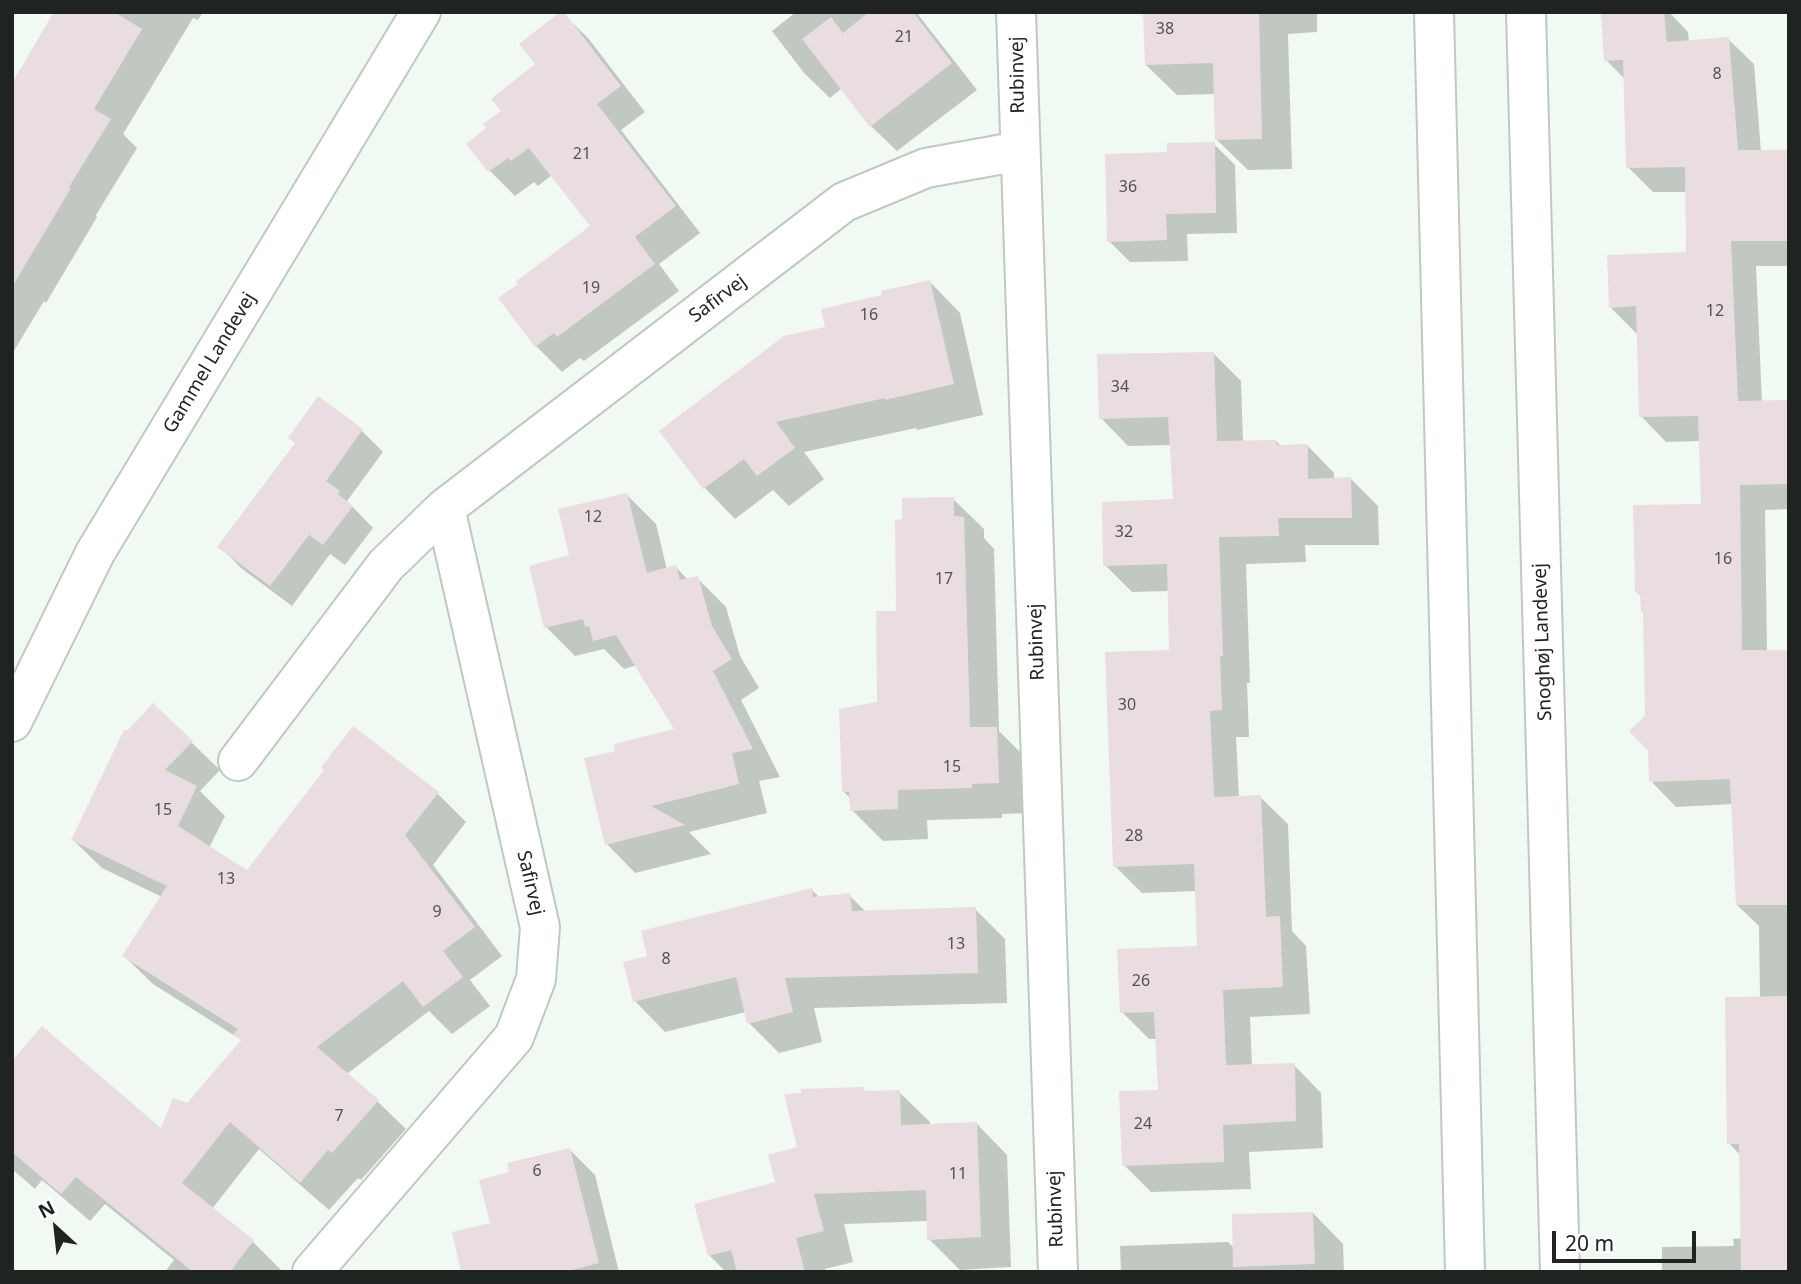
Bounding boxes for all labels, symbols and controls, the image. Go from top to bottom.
house number: 38 [1156,19,1174,39]
house number: 21 [895,27,913,47]
street label: Rubinvej [1006,36,1030,114]
house number: 8 [1712,64,1722,84]
house number: 21 [573,144,591,164]
house number: 36 [1119,177,1137,197]
street label: Safirvej [685,270,751,328]
house number: 19 [582,278,600,298]
street label: Gammel Landevej [159,288,261,438]
house number: 12 [1706,301,1724,321]
house number: 16 [860,305,878,325]
house number: 34 [1111,377,1129,397]
house number: 12 [584,507,602,527]
house number: 32 [1115,522,1133,542]
house number: 16 [1714,549,1732,569]
street label: Snoghøj Landevej [1529,563,1557,721]
house number: 17 [935,569,953,589]
street label: Rubinvej [1024,603,1050,681]
house number: 30 [1118,695,1136,715]
house number: 15 [943,757,961,777]
house number: 15 [154,800,172,820]
house number: 28 [1125,826,1143,846]
street label: Safirvej [512,848,548,918]
house number: 13 [217,869,235,889]
house number: 9 [432,902,442,922]
house number: 13 [947,934,965,954]
house number: 8 [661,949,671,969]
house number: 26 [1132,971,1150,991]
house number: 7 [334,1106,344,1126]
house number: 24 [1134,1114,1152,1134]
house number: 6 [532,1161,542,1181]
house number: 11 [949,1164,967,1184]
street label: Rubinvej [1043,1170,1069,1248]
north arrow [21,1193,91,1263]
text: N [34,1194,59,1224]
scale bar [1556,1218,1700,1262]
text: 20 m [1565,1229,1614,1257]

